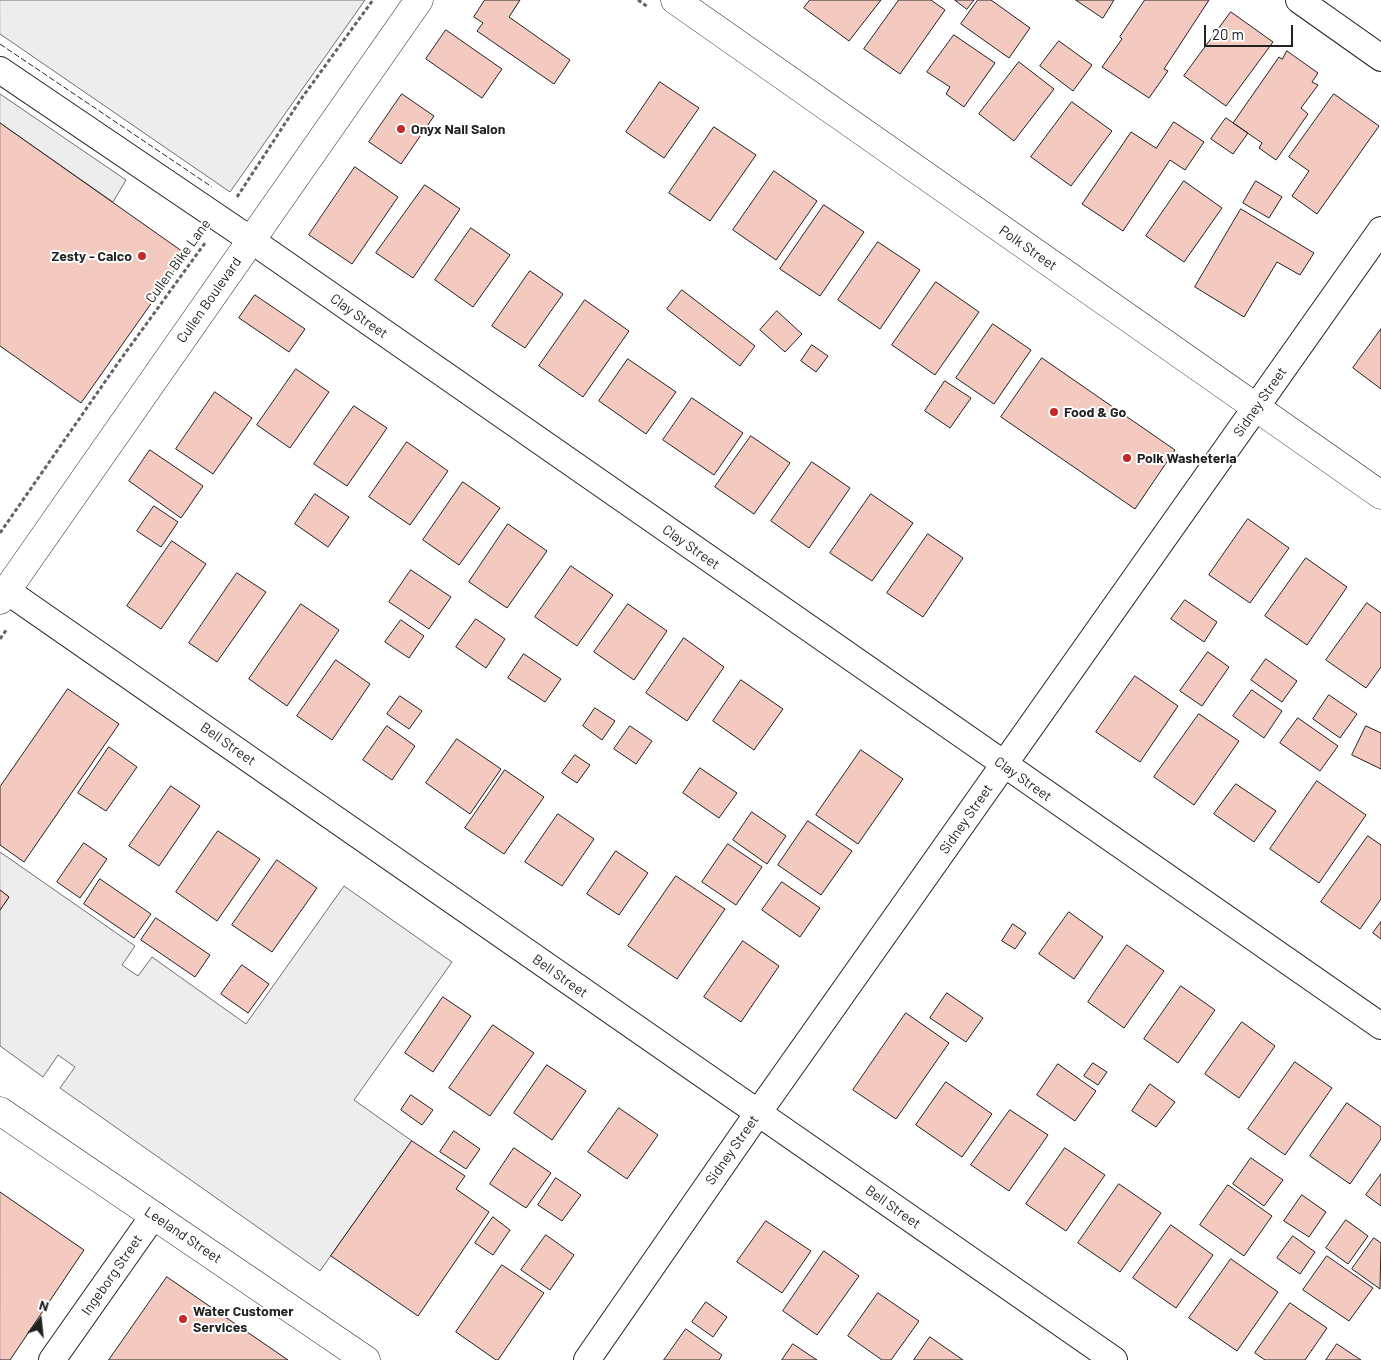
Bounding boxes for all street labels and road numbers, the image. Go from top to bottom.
street label: Cullen Bike Lane [142,216,214,306]
street label: Polk Street [996,222,1060,274]
street label: Cullen Boulevard [173,254,245,346]
street label: Clay Street [327,290,391,342]
street label: Sidney Street [1230,364,1290,440]
street label: Clay Street [659,521,723,573]
street label: Bell Street [197,719,259,769]
street label: Clay Street [991,753,1055,805]
street label: Sidney Street [936,781,996,857]
street label: Bell Street [529,951,591,1001]
street label: Sidney Street [702,1112,762,1188]
street label: Bell Street [862,1182,924,1232]
street label: Leeland Street [141,1203,225,1267]
street label: Ingeborg Street [78,1231,146,1319]

